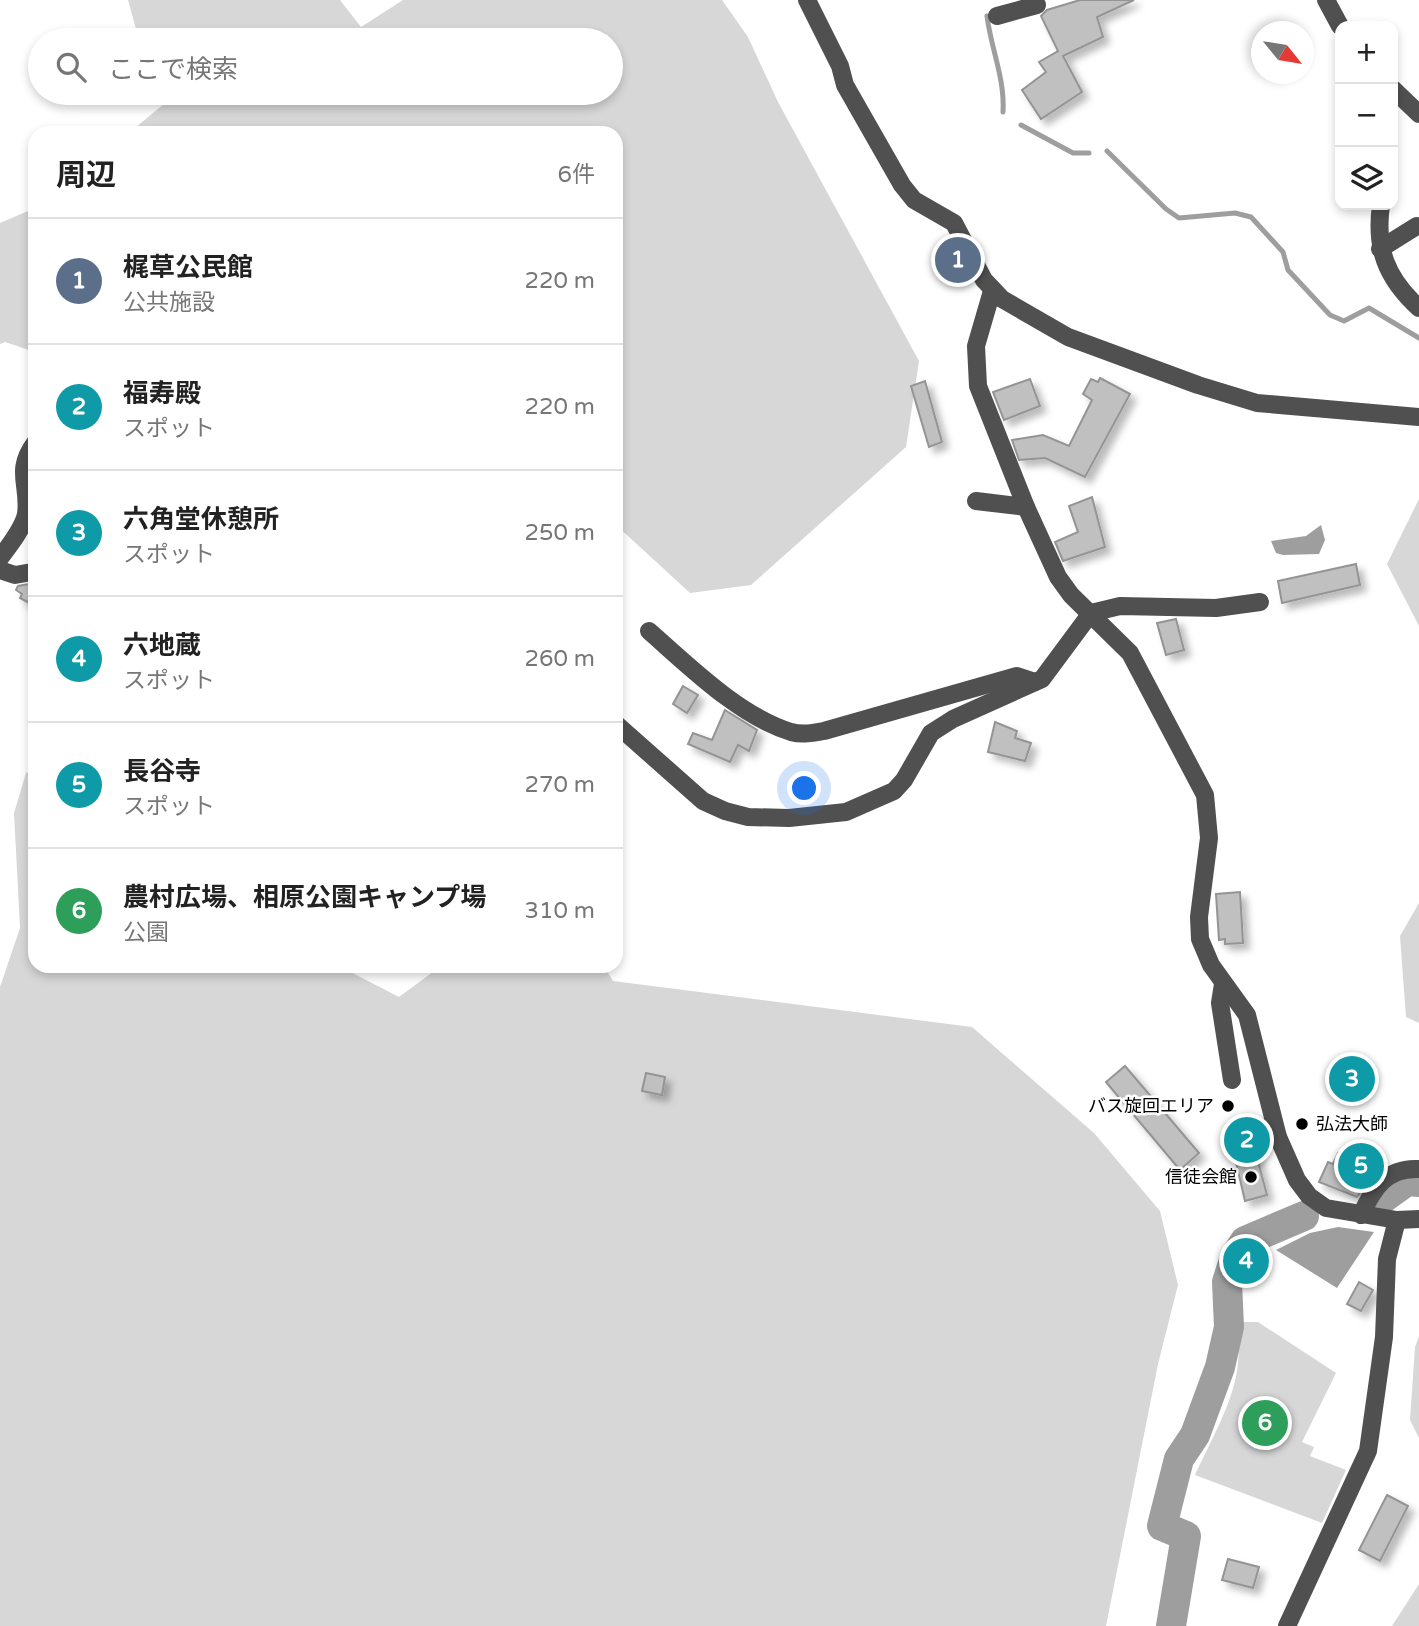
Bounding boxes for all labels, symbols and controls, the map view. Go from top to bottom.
north arrow [1251,21,1314,84]
map controls [1335,21,1398,210]
button: + [1335,21,1398,84]
search box [28,28,623,105]
icon: search [52,48,90,86]
text: ここで検索 [108,54,238,85]
button: − [1335,84,1398,147]
button: layers [1335,147,1398,210]
text: 周辺 [56,157,116,194]
text: 6件 [558,161,595,189]
pin: 1 [935,234,981,286]
text: 梶草公民館 [123,252,253,283]
text: 1 [72,267,86,295]
text: 220 m [525,267,595,295]
text: 公共施設 [123,289,215,317]
text: 福寿殿 [123,378,201,409]
text: 2 [72,393,86,421]
text: 220 m [525,393,595,421]
text: スポット [123,415,215,443]
text: 六角堂休憩所 [123,504,279,535]
text: 3 [72,519,86,547]
text: 250 m [525,519,595,547]
text: スポット [123,541,215,569]
text: 六地蔵 [123,630,201,661]
text: 4 [72,645,86,673]
text: 260 m [525,645,595,673]
text: スポット [123,667,215,695]
text: 長谷寺 [123,756,201,787]
text: 5 [72,771,86,799]
text: 270 m [525,771,595,799]
your location [787,771,821,805]
text: スポット [123,793,215,821]
text: 農村広場、相原公園キャンプ場 [123,882,486,913]
text: 6 [72,897,86,925]
text: 310 m [525,897,595,925]
text: 公園 [123,919,169,947]
pin: 3 [1329,1053,1375,1105]
place label: バス旋回エリア [1088,1095,1214,1117]
marker: バス旋回エリア [1220,1098,1236,1114]
place label: 弘法大師 [1316,1113,1388,1135]
pin: 2 [1224,1114,1270,1166]
marker: 弘法大師 [1294,1116,1310,1132]
pin: 5 [1338,1140,1384,1192]
place label: 信徒会館 [1165,1166,1237,1188]
marker: 信徒会館 [1243,1169,1259,1185]
pin: 4 [1223,1235,1269,1287]
pin: 6 [1242,1397,1288,1449]

